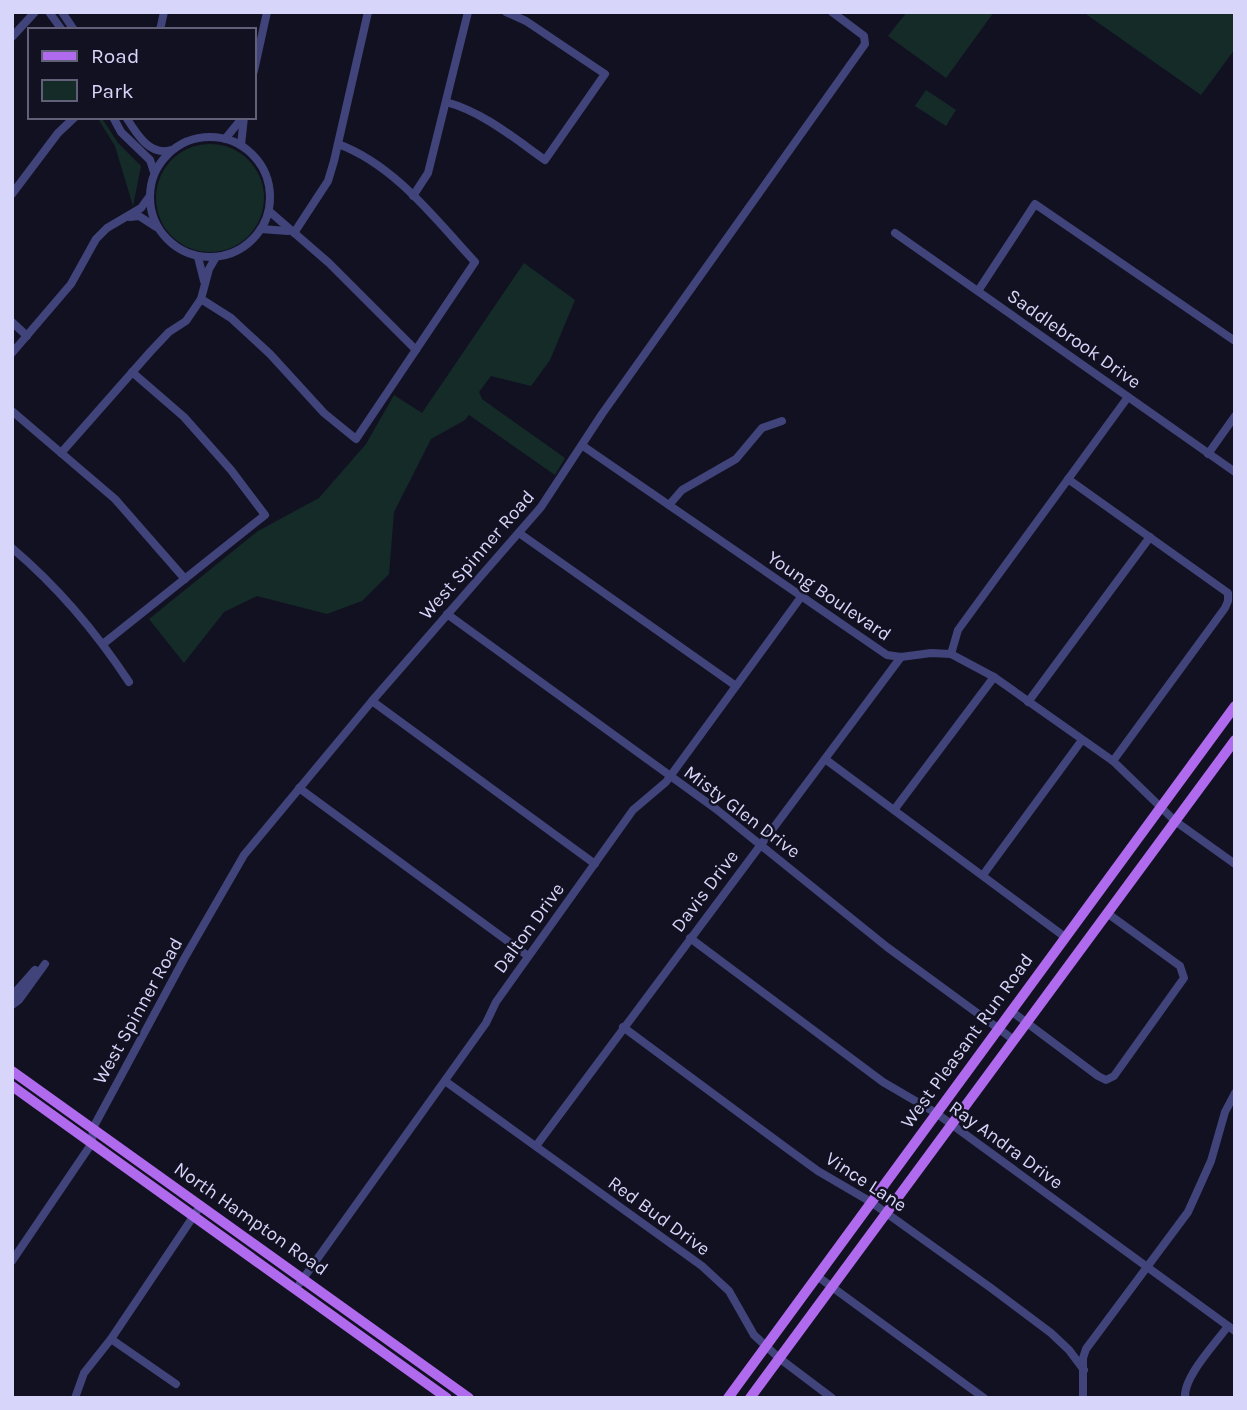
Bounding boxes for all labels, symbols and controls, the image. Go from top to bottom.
legend [28,28,256,119]
text: Road [91,44,139,68]
text: Park [91,79,134,103]
street label: Saddlebrook Drive [1003,285,1145,393]
street label: West Spinner Road [415,486,539,624]
street label: Young Boulevard [763,546,895,646]
street label: Misty Glen Drive [680,761,804,863]
street label: Davis Drive [667,846,743,936]
street label: Dalton Drive [489,879,569,977]
street label: West Spinner Road [89,934,187,1088]
street label: West Pleasant Run Road [896,949,1038,1133]
street label: Ray Andra Drive [945,1096,1067,1194]
street label: Vince Lane [821,1148,911,1216]
street label: North Hampton Road [170,1158,332,1280]
street label: Red Bud Drive [604,1172,714,1260]

